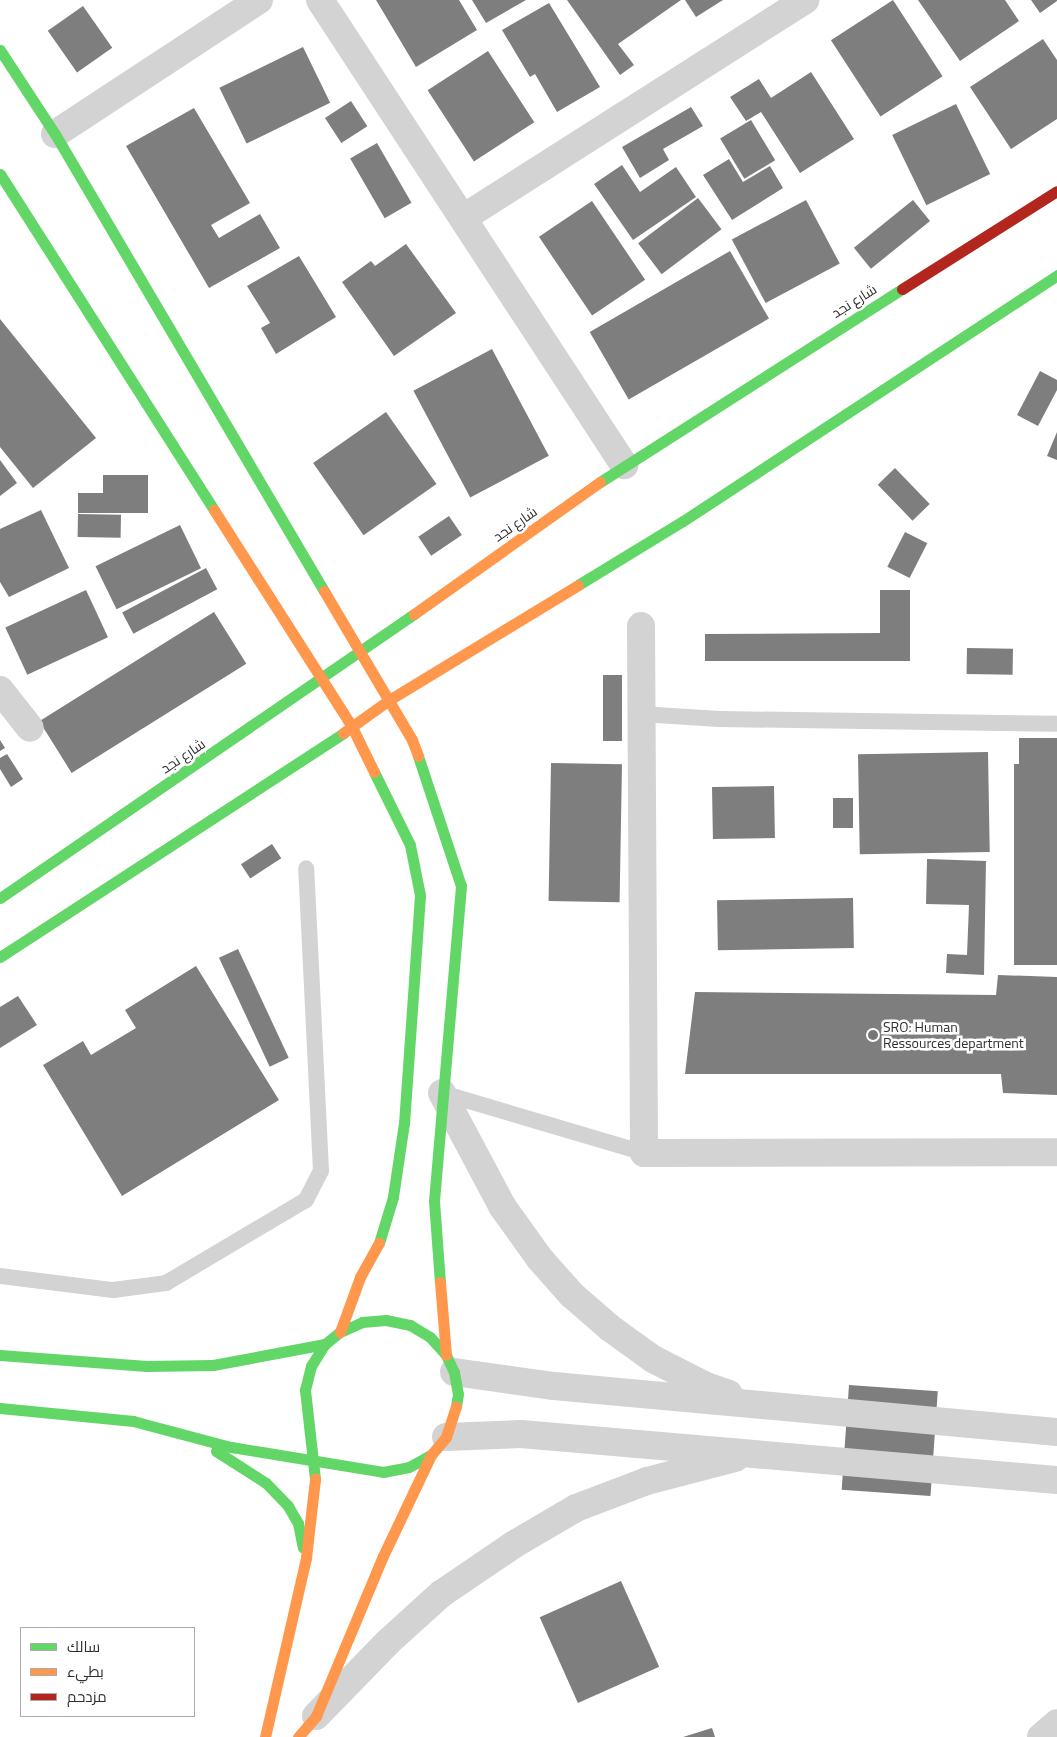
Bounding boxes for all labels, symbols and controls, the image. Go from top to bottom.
street label: شارع نجد [828,281,880,321]
street label: شارع نجد [490,503,540,545]
street label: شارع نجد [158,735,208,777]
place label: SRO: Human Ressources department [883,1019,1024,1052]
marker: SRO: Human Ressources department [867,1029,879,1041]
legend [20,1627,195,1717]
text: سالك [67,1635,100,1658]
text: بطيء [67,1660,104,1683]
text: مزدحم [67,1685,107,1708]

